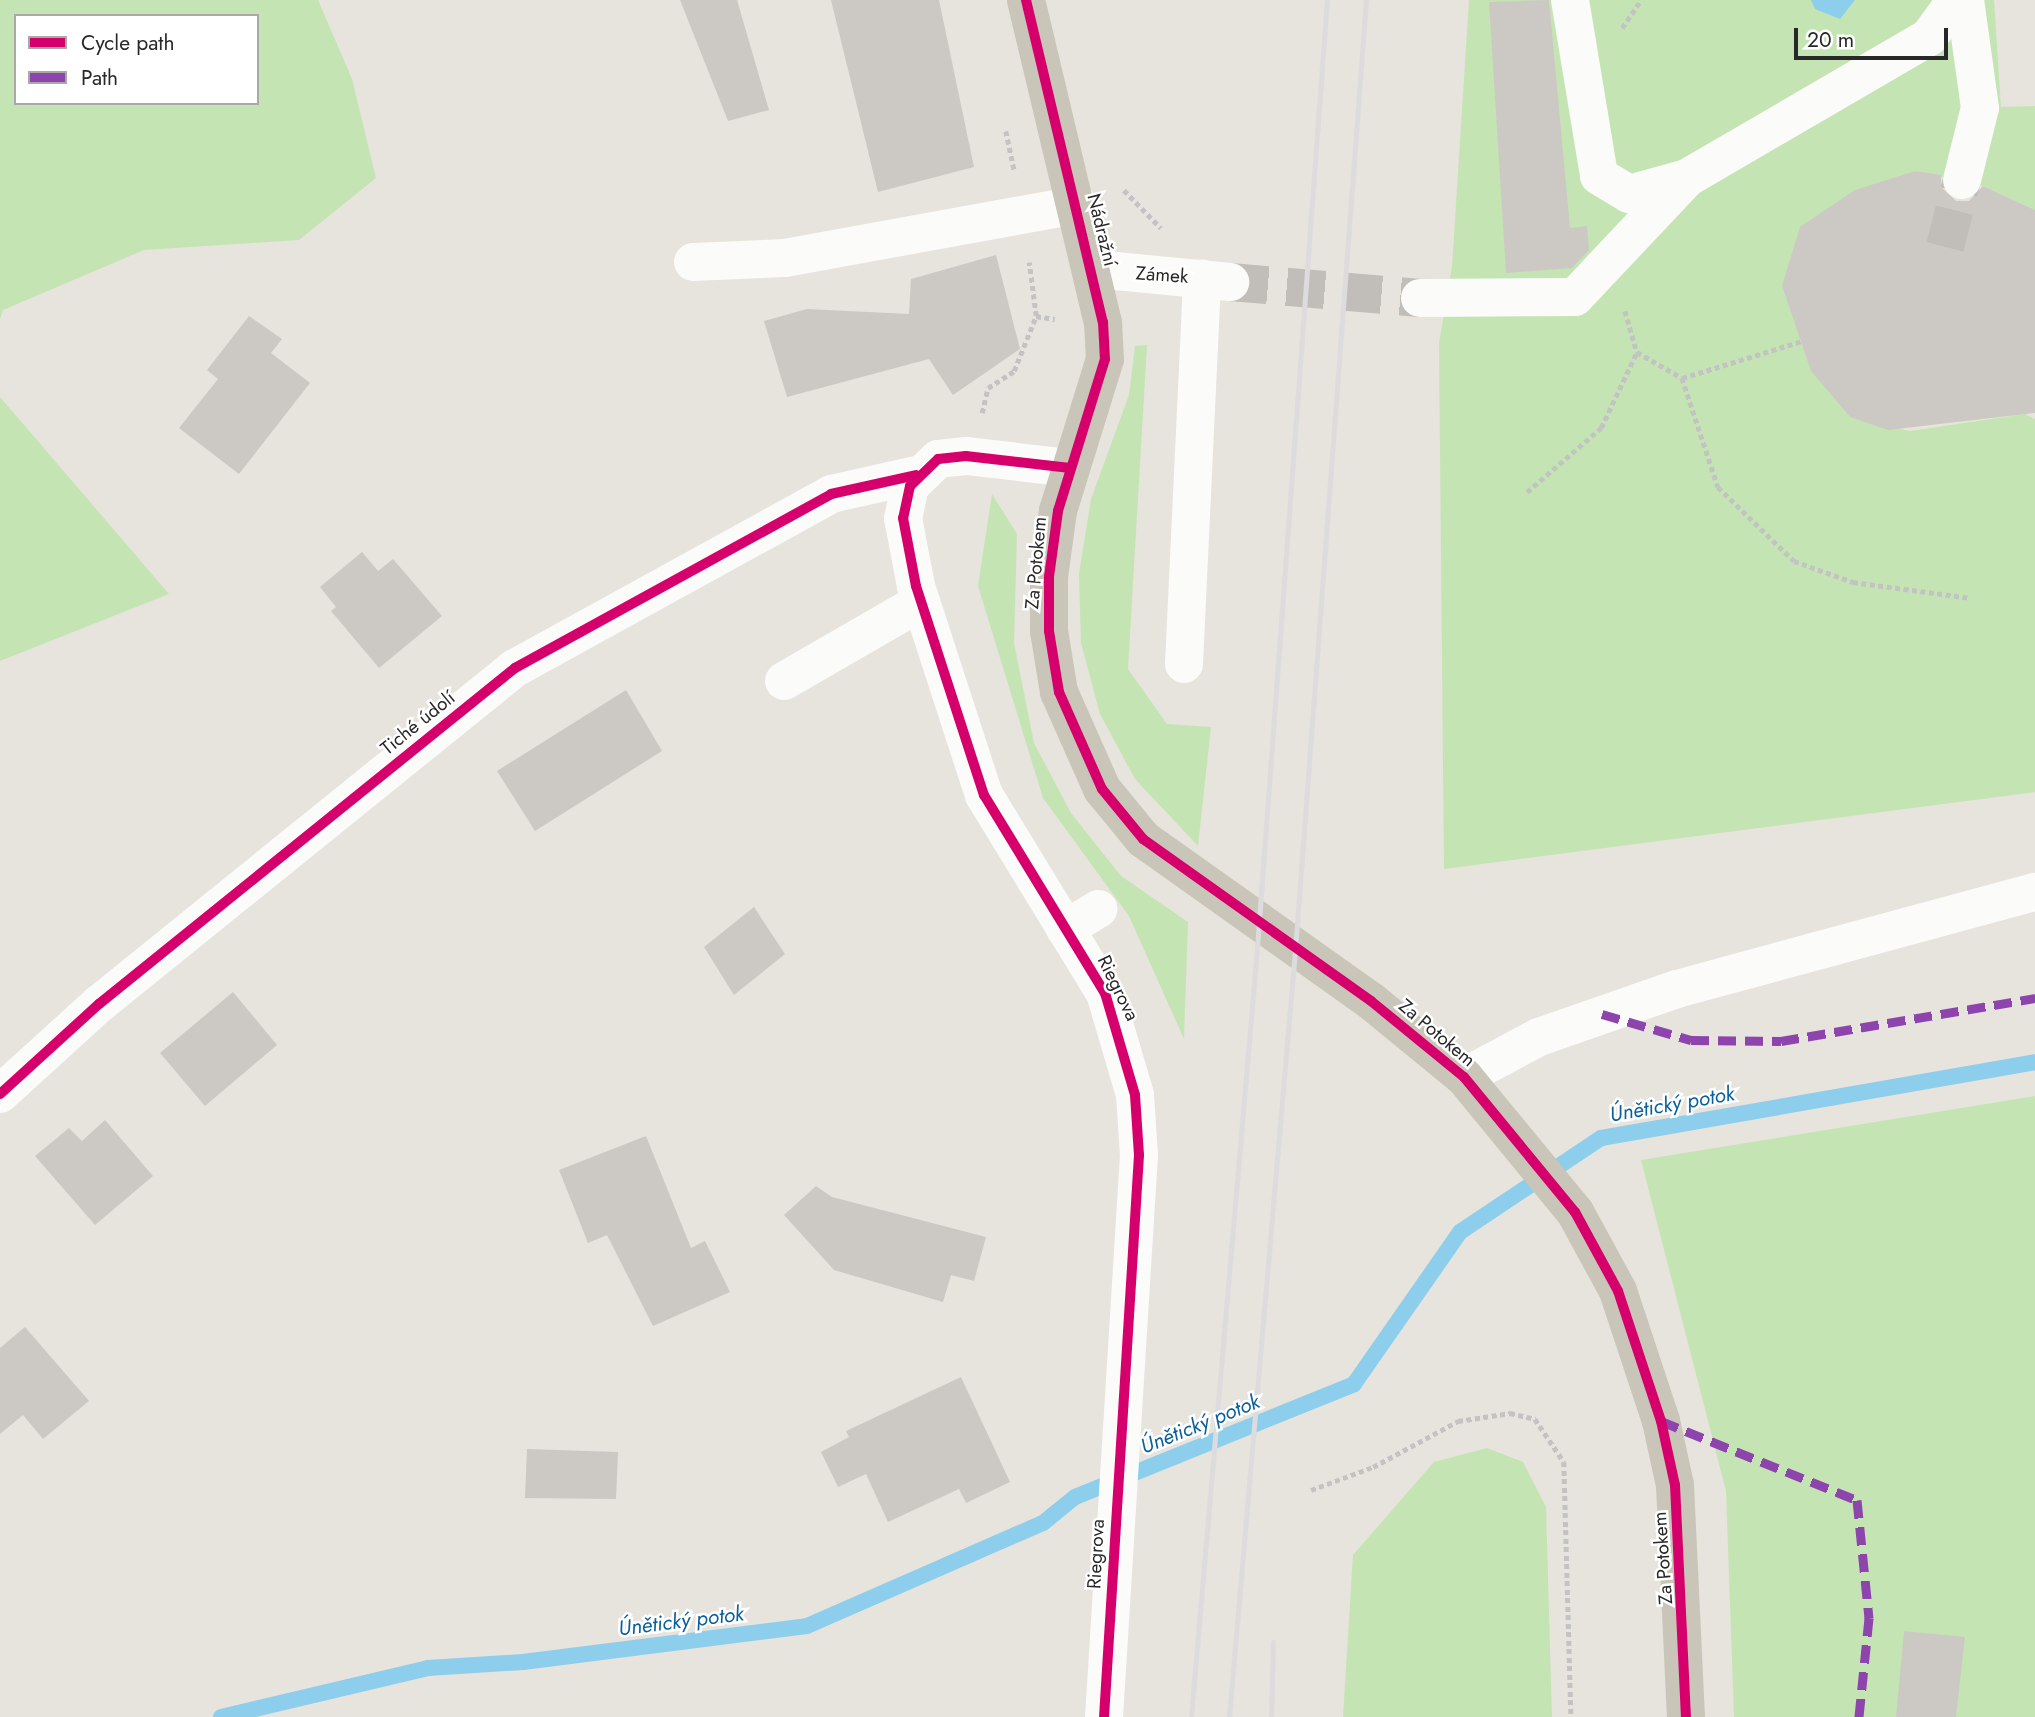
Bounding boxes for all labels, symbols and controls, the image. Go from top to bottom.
legend [14,14,259,105]
scale bar [1797,14,1951,58]
text: 20 m [1807,25,1854,55]
text: Cycle path [81,28,174,58]
text: Path [81,63,118,93]
street label: Nádražní [1082,191,1122,269]
street label: Zámek [1135,262,1189,288]
street label: Za Potokem [1021,516,1051,610]
street label: Tiché údolí [376,686,460,760]
street label: Riegrova [1092,952,1144,1024]
street label: Za Potokem [1394,994,1480,1072]
water label: Únětický potok [1608,1081,1736,1127]
water label: Únětický potok [1137,1389,1263,1459]
street label: Za Potokem [1648,1511,1678,1605]
street label: Riegrova [1083,1518,1109,1590]
water label: Únětický potok [617,1601,745,1641]

